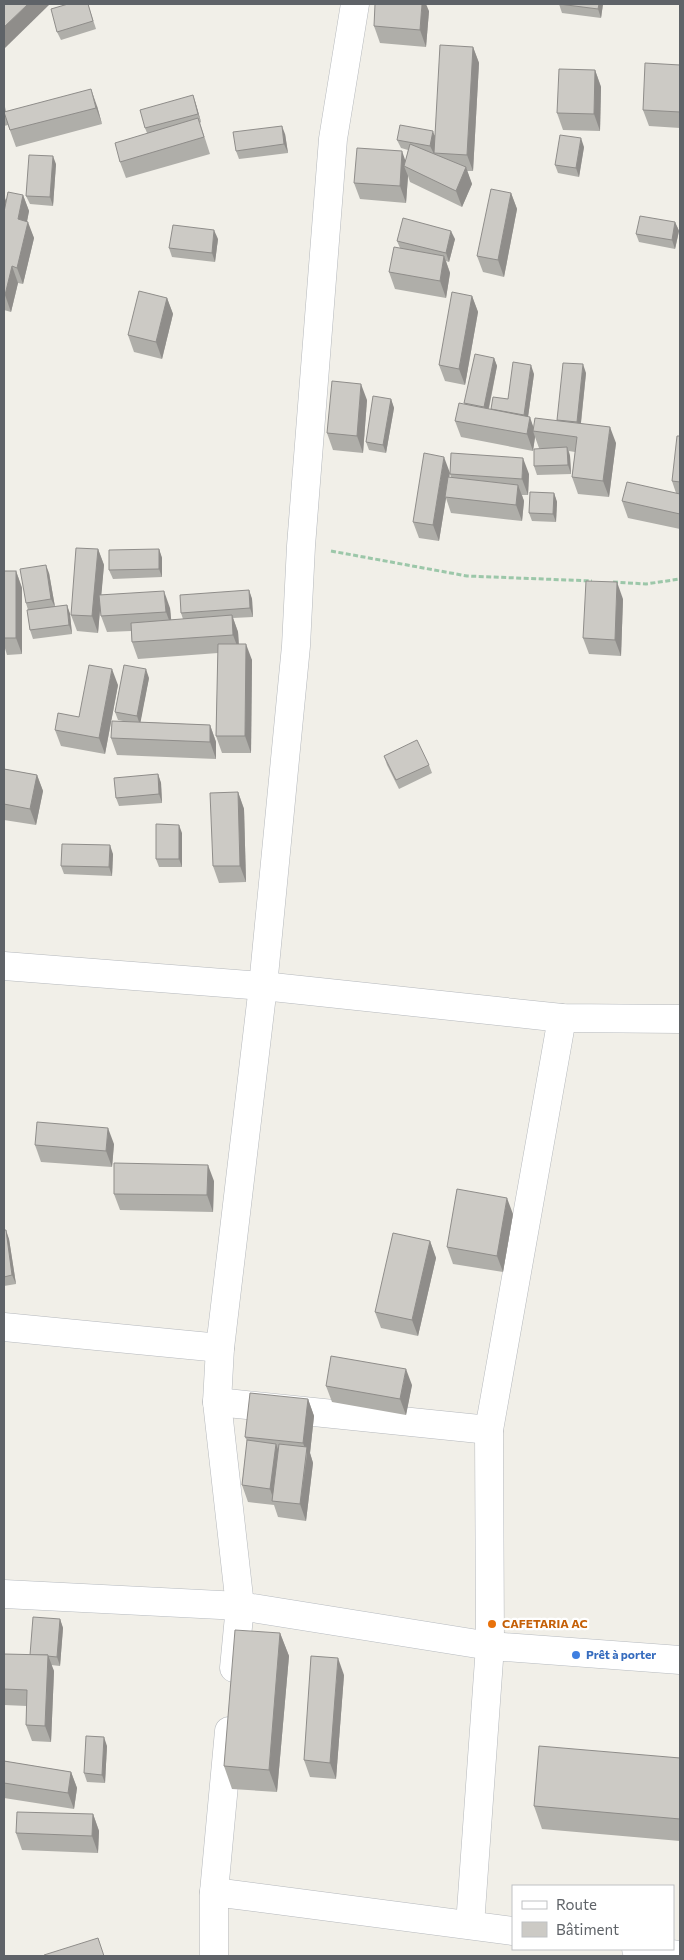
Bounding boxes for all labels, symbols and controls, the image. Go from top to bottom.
place label: CAFETARIA AC [502,1616,588,1630]
marker: CAFETARIA AC [486,1618,498,1630]
place label: Prêt à porter [586,1647,656,1661]
marker: Prêt à porter [570,1649,582,1661]
legend [512,1885,674,1950]
text: Route [556,1895,597,1913]
text: Bâtiment [556,1920,619,1938]

